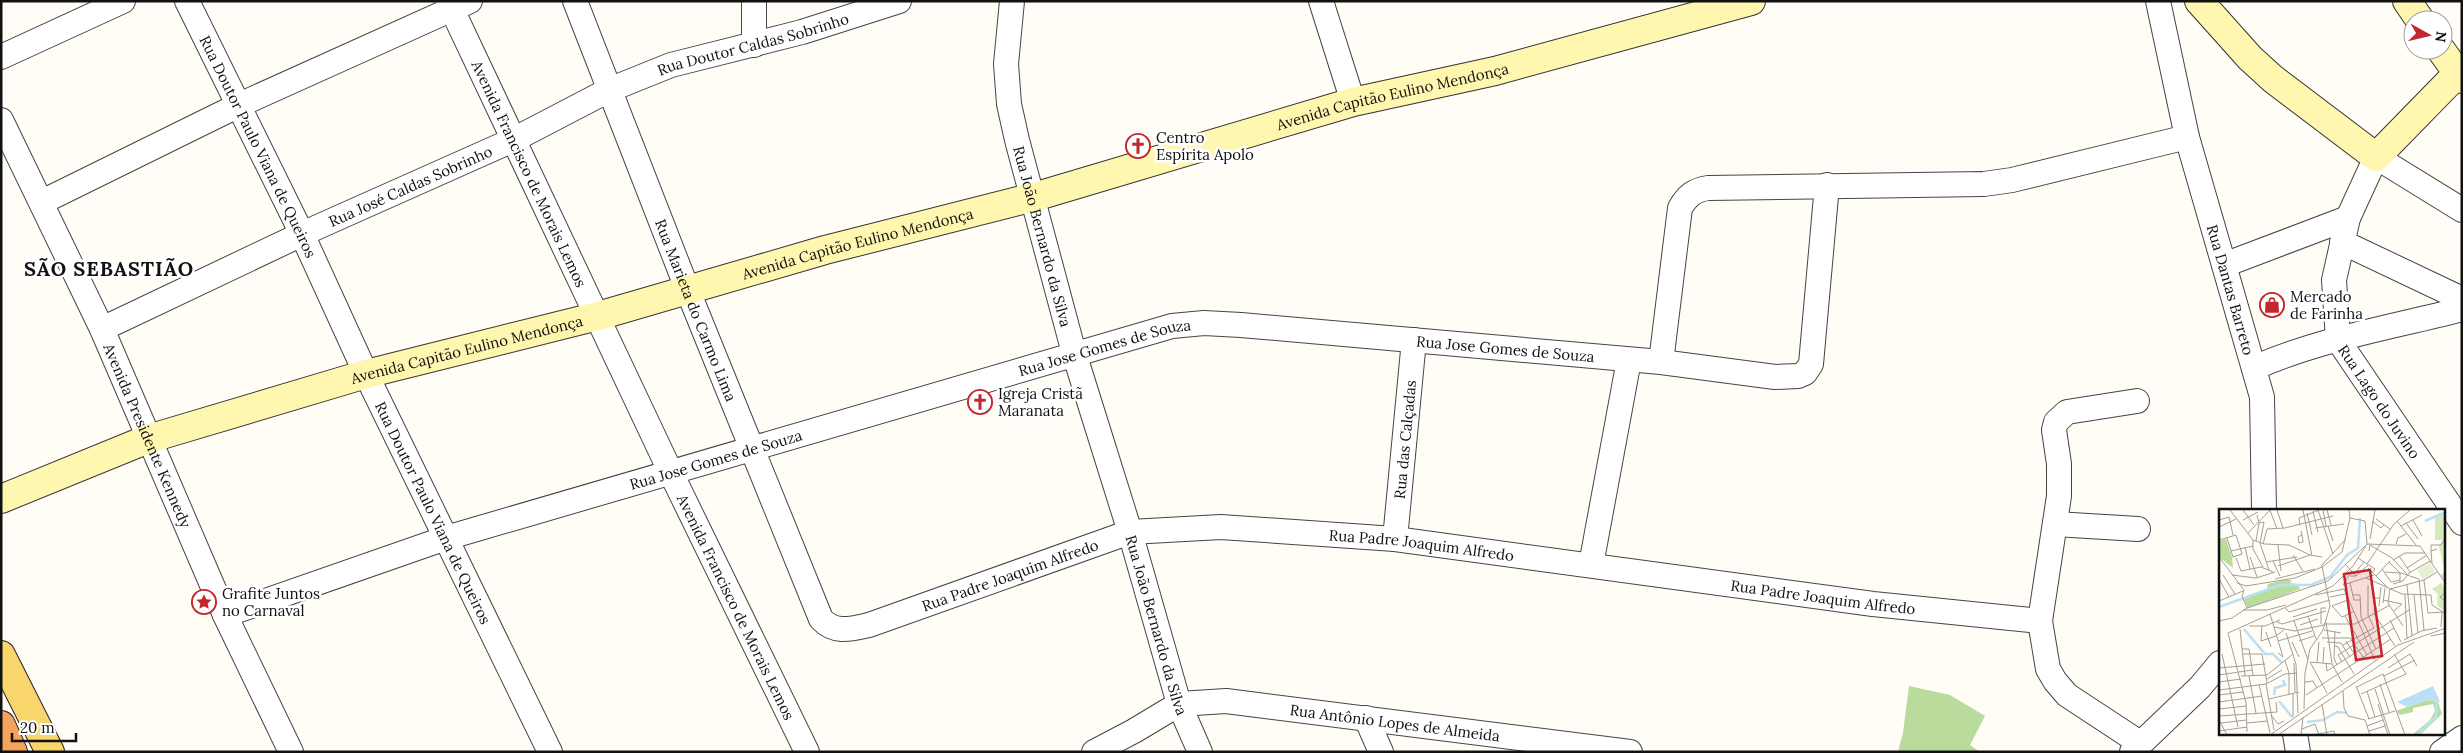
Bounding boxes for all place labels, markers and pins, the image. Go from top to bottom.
place label: Centro Espírita Apolo [1156,128,1254,164]
church icon: Centro Espírita Apolo [1125,133,1151,159]
place label: Mercado de Farinha [2290,287,2363,323]
shop icon: Mercado de Farinha [2259,292,2285,318]
place label: Igreja Cristã Maranata [998,384,1083,420]
church icon: Igreja Cristã Maranata [967,389,993,415]
place label: Grafite Juntos no Carnaval [222,584,320,620]
place icon: Grafite Juntos no Carnaval [191,589,217,615]

